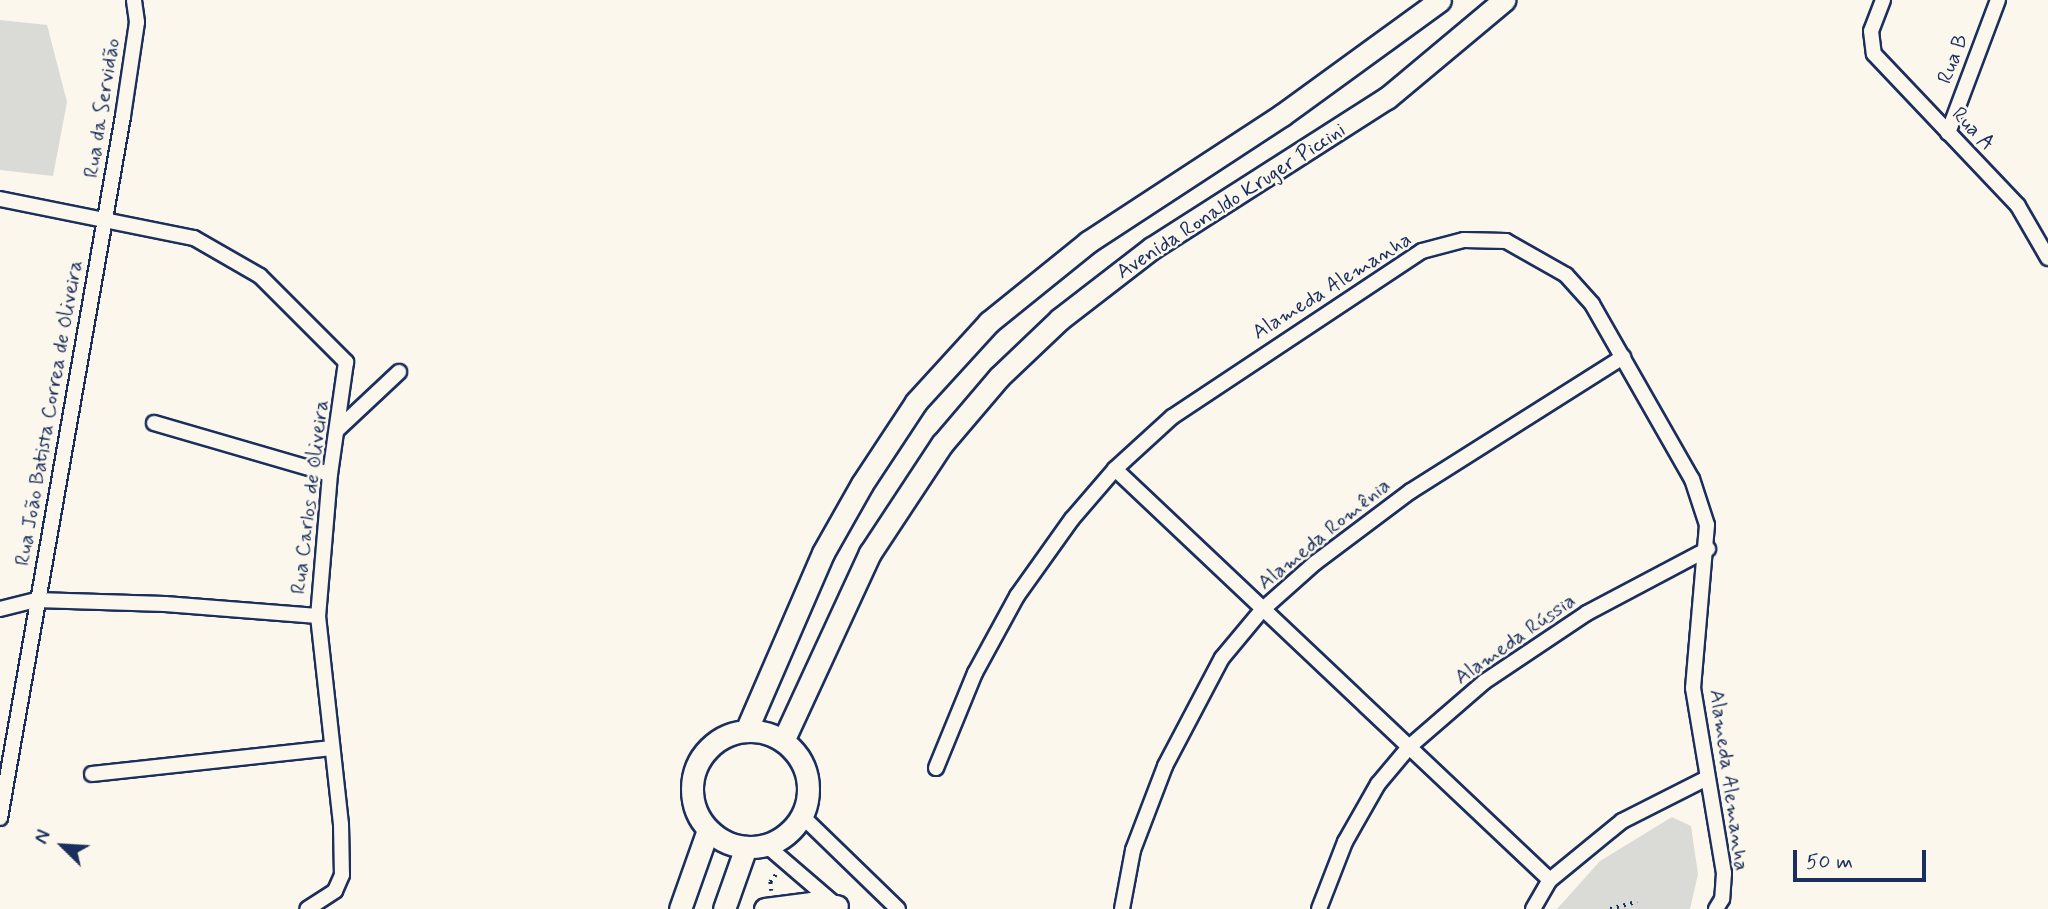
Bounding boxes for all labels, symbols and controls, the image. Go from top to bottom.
street label: Rua B [1932,31,1974,87]
street label: Rua da Servidão [79,38,125,178]
street label: Rua A [1946,102,2000,156]
street label: Avenida Ronaldo Kruger Piccini [1112,118,1350,284]
street label: Alameda Alemanha [1247,226,1417,346]
street label: Rua João Batista Correa de Oliveira [9,255,89,571]
street label: Rua Carlos de Oliveira [286,398,334,596]
street label: Alameda Romênia [1252,473,1396,595]
street label: Alameda Rússia [1450,588,1580,690]
street label: Alameda Alemanha [1704,686,1754,874]
north arrow [28,811,98,881]
text: N [29,826,57,848]
scale bar [1796,836,1929,880]
text: 50 m [1806,848,1853,876]

